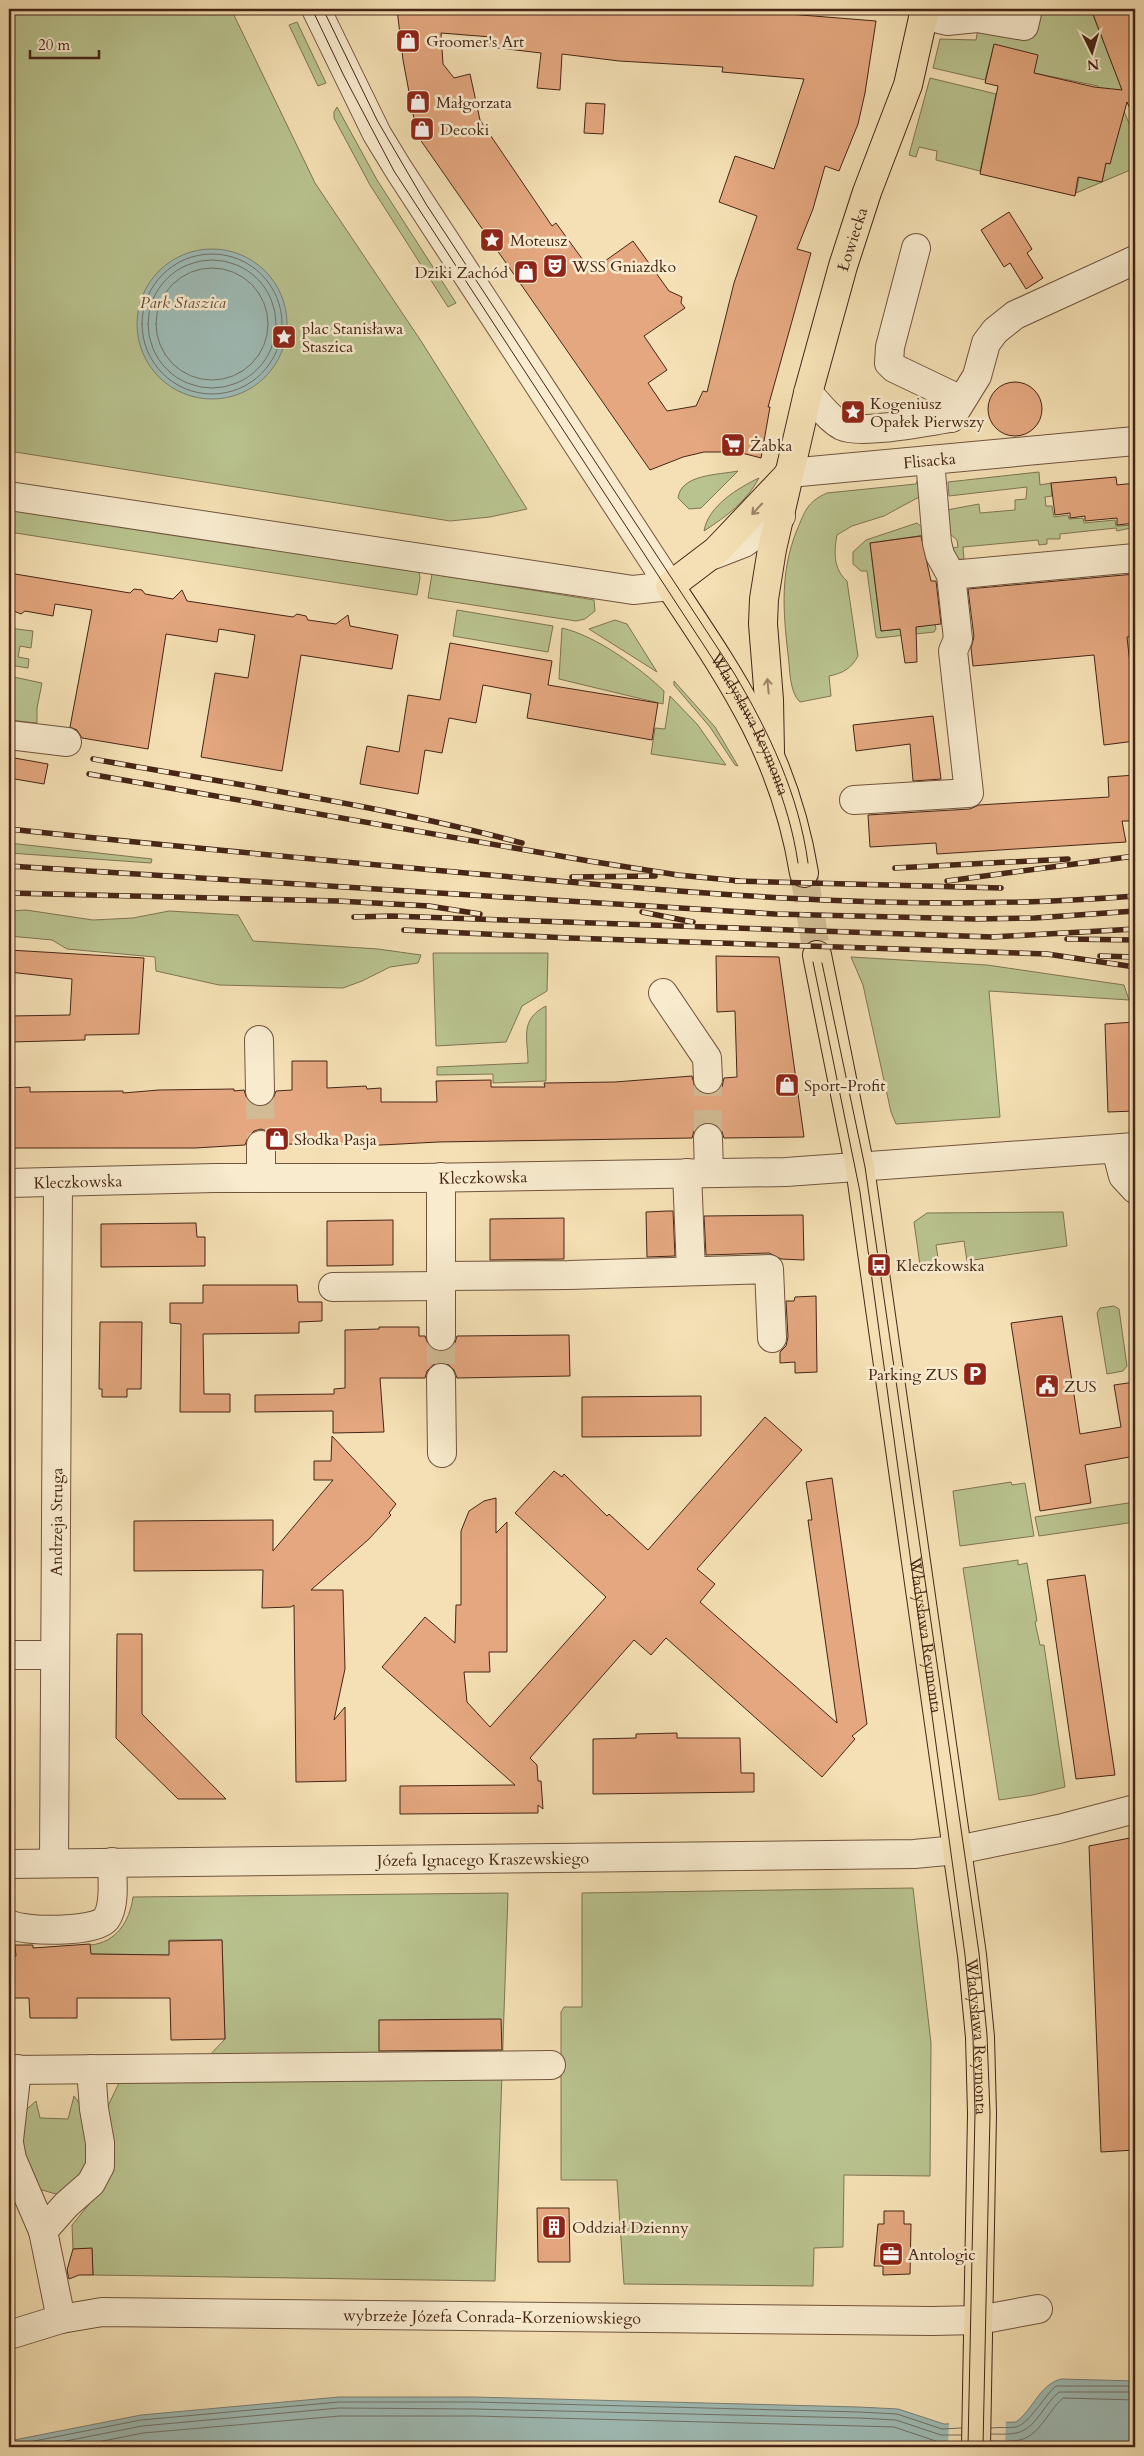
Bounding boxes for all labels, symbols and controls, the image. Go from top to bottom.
scale bar [30,28,99,60]
shop icon: Groomer's Art [395,28,421,54]
north arrow [1066,28,1116,78]
place label: Groomer's Art [426,31,524,53]
text: 20 m [38,35,70,55]
text: N [1086,54,1100,74]
shop icon: Małgorzata [405,89,431,115]
place label: Małgorzata [436,92,512,114]
shop icon: Decoki [409,116,435,142]
place label: Decoki [440,119,490,141]
street label: Łowiecka [832,205,873,274]
place icon: Moteusz [479,227,505,253]
place label: Moteusz [510,230,567,252]
theatre icon: WSS Gniazdko [542,253,568,279]
place label: WSS Gniazdko [571,256,676,278]
shop icon: Dziki Zachód [513,259,539,285]
place label: Dziki Zachód [414,262,508,284]
park label: Park Staszica [140,292,226,314]
place label: plac Stanisława Staszica [302,318,403,358]
place icon: plac Stanisława Staszica [271,324,297,350]
place label: Kogeniusz Opałek Pierwszy [870,393,985,433]
place icon: Kogeniusz Opałek Pierwszy [840,399,866,425]
supermarket icon: Żabka [720,432,746,458]
place label: Żabka [750,435,792,457]
street label: Flisacka [902,448,957,474]
one-way arrow [751,503,763,516]
street label: Władysława Reymonta [704,648,794,798]
one-way arrow [763,678,773,694]
shop icon: Sport-Profit [774,1072,800,1098]
place label: Sport-Profit [804,1075,885,1097]
shop icon: Słodka Pasja [264,1126,290,1152]
place label: Słodka Pasja [294,1129,377,1151]
street label: Kleczkowska [438,1166,527,1190]
street label: Kleczkowska [33,1170,123,1194]
bus stop icon: Kleczkowska [866,1252,892,1278]
place label: Kleczkowska [896,1255,985,1277]
parking icon: Parking ZUS [962,1361,988,1387]
place label: Parking ZUS [868,1364,958,1386]
public building icon: ZUS [1034,1373,1060,1399]
place label: ZUS [1064,1376,1096,1398]
street label: Andrzeja Struga [46,1468,68,1576]
street label: Władysława Reymonta [903,1555,947,1714]
street label: Józefa Ignacego Kraszewskiego [375,1848,590,1872]
street label: Władysława Reymonta [960,1956,992,2115]
building icon: Oddział Dzienny [541,2214,567,2240]
place label: Oddział Dzienny [572,2217,689,2239]
office icon: Antologic [878,2241,904,2267]
place label: Antologic [908,2244,976,2266]
street label: wybrzeże Józefa Conrada-Korzeniowskiego [343,2305,641,2330]

